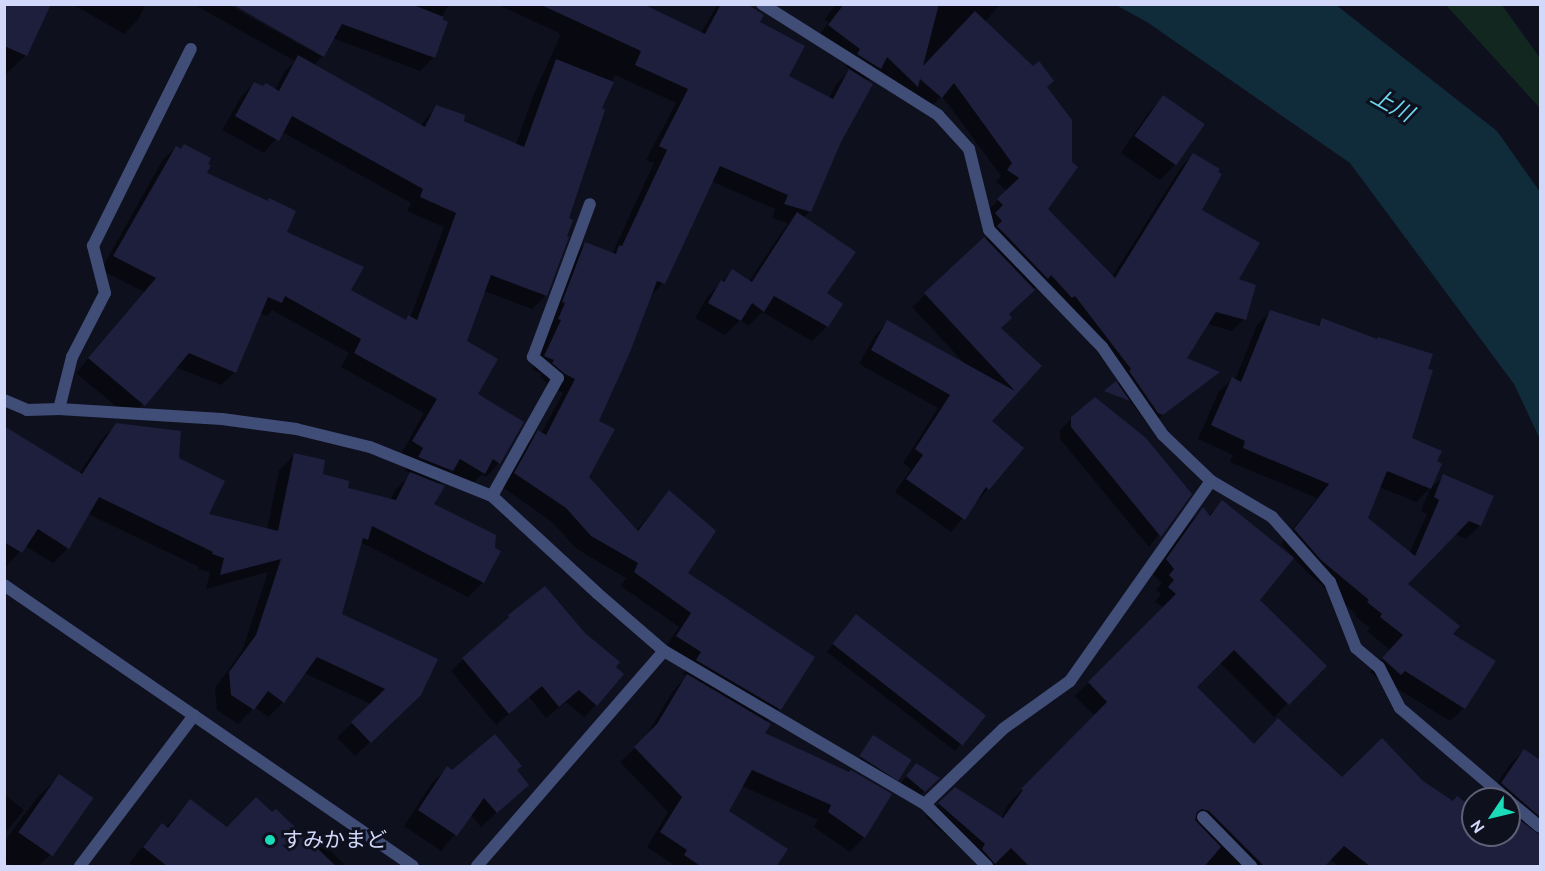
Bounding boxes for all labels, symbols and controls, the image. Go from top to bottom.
water label: 上川 [1366,83,1418,127]
north arrow [1461,787,1521,847]
text: N [1466,816,1489,837]
place label: すみかまど [282,827,387,853]
marker: すみかまど [263,833,277,847]

